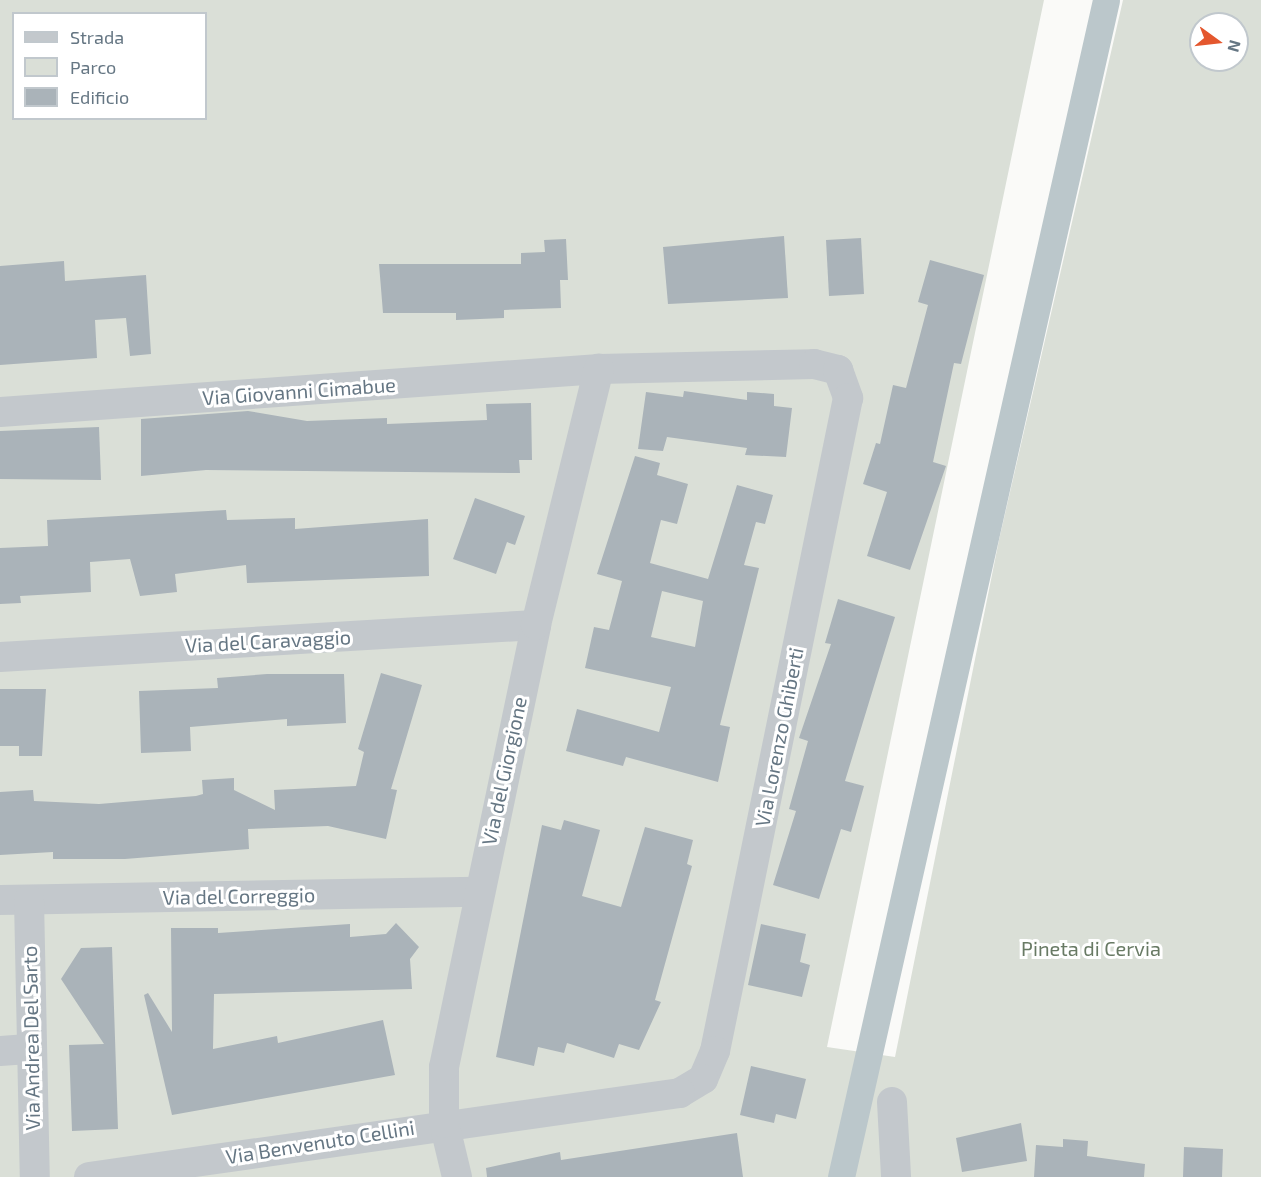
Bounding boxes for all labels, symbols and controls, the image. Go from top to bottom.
legend [12,12,207,120]
north arrow [1189,12,1249,72]
text: Strada [70,26,124,48]
text: N [1224,38,1246,54]
text: Parco [70,56,116,78]
text: Edificio [70,86,129,108]
street label: Via Giovanni Cimabue [201,372,397,410]
street label: Via del Caravaggio [184,625,352,657]
street label: Via Lorenzo Ghiberti [750,645,808,829]
street label: Via del Giorgione [476,694,532,848]
street label: Via del Correggio [162,883,316,909]
park label: Pineta di Cervia [1021,936,1161,960]
street label: Via Andrea Del Sarto [17,945,45,1131]
street label: Via Benvenuto Cellini [224,1115,416,1169]

